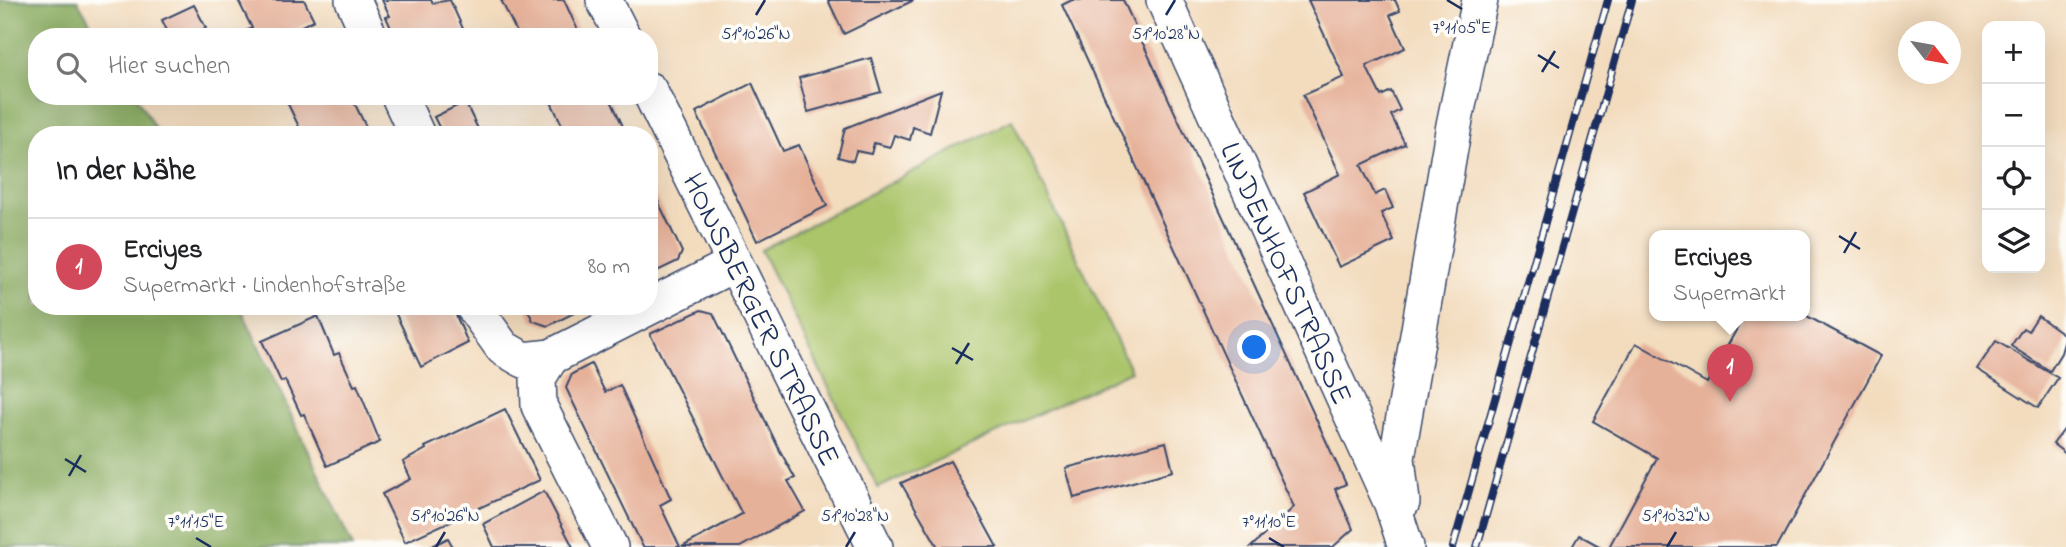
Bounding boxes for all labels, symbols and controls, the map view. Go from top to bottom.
text: 7°11'05"E [1433,16,1491,42]
north arrow [1898,21,1961,84]
map controls [1982,21,2045,273]
button: + [1982,21,2045,84]
text: 51°10'26"N [721,22,791,48]
text: 51°10'28"N [1132,22,1200,48]
search box [28,28,658,105]
icon: search [52,48,90,86]
text: Hier suchen [108,48,230,86]
button: − [1982,84,2045,147]
street label: LINDENHOFSTRASSE [1207,136,1362,412]
button: locate [1982,147,2045,210]
text: In der Nähe [56,150,196,194]
street label: HONSBERGER STRASSE [669,166,849,474]
button: layers [1982,210,2045,273]
popup [1649,230,1810,321]
text: Erciyes [123,232,202,270]
text: Erciyes [1673,240,1752,278]
text: 1 [75,251,83,284]
text: 80 m [588,251,630,284]
text: Supermarkt · Lindenhofstraße [123,270,406,303]
text: Supermarkt [1673,278,1786,311]
your location [1237,330,1271,364]
pin: 1 [1707,344,1753,402]
text: 51°10'26"N [410,504,480,530]
text: 51°10'28"N [821,504,889,530]
text: 51°10'32"N [1642,504,1710,530]
text: 7°11'15"E [168,510,224,536]
text: 7°11'10"E [1242,510,1296,536]

